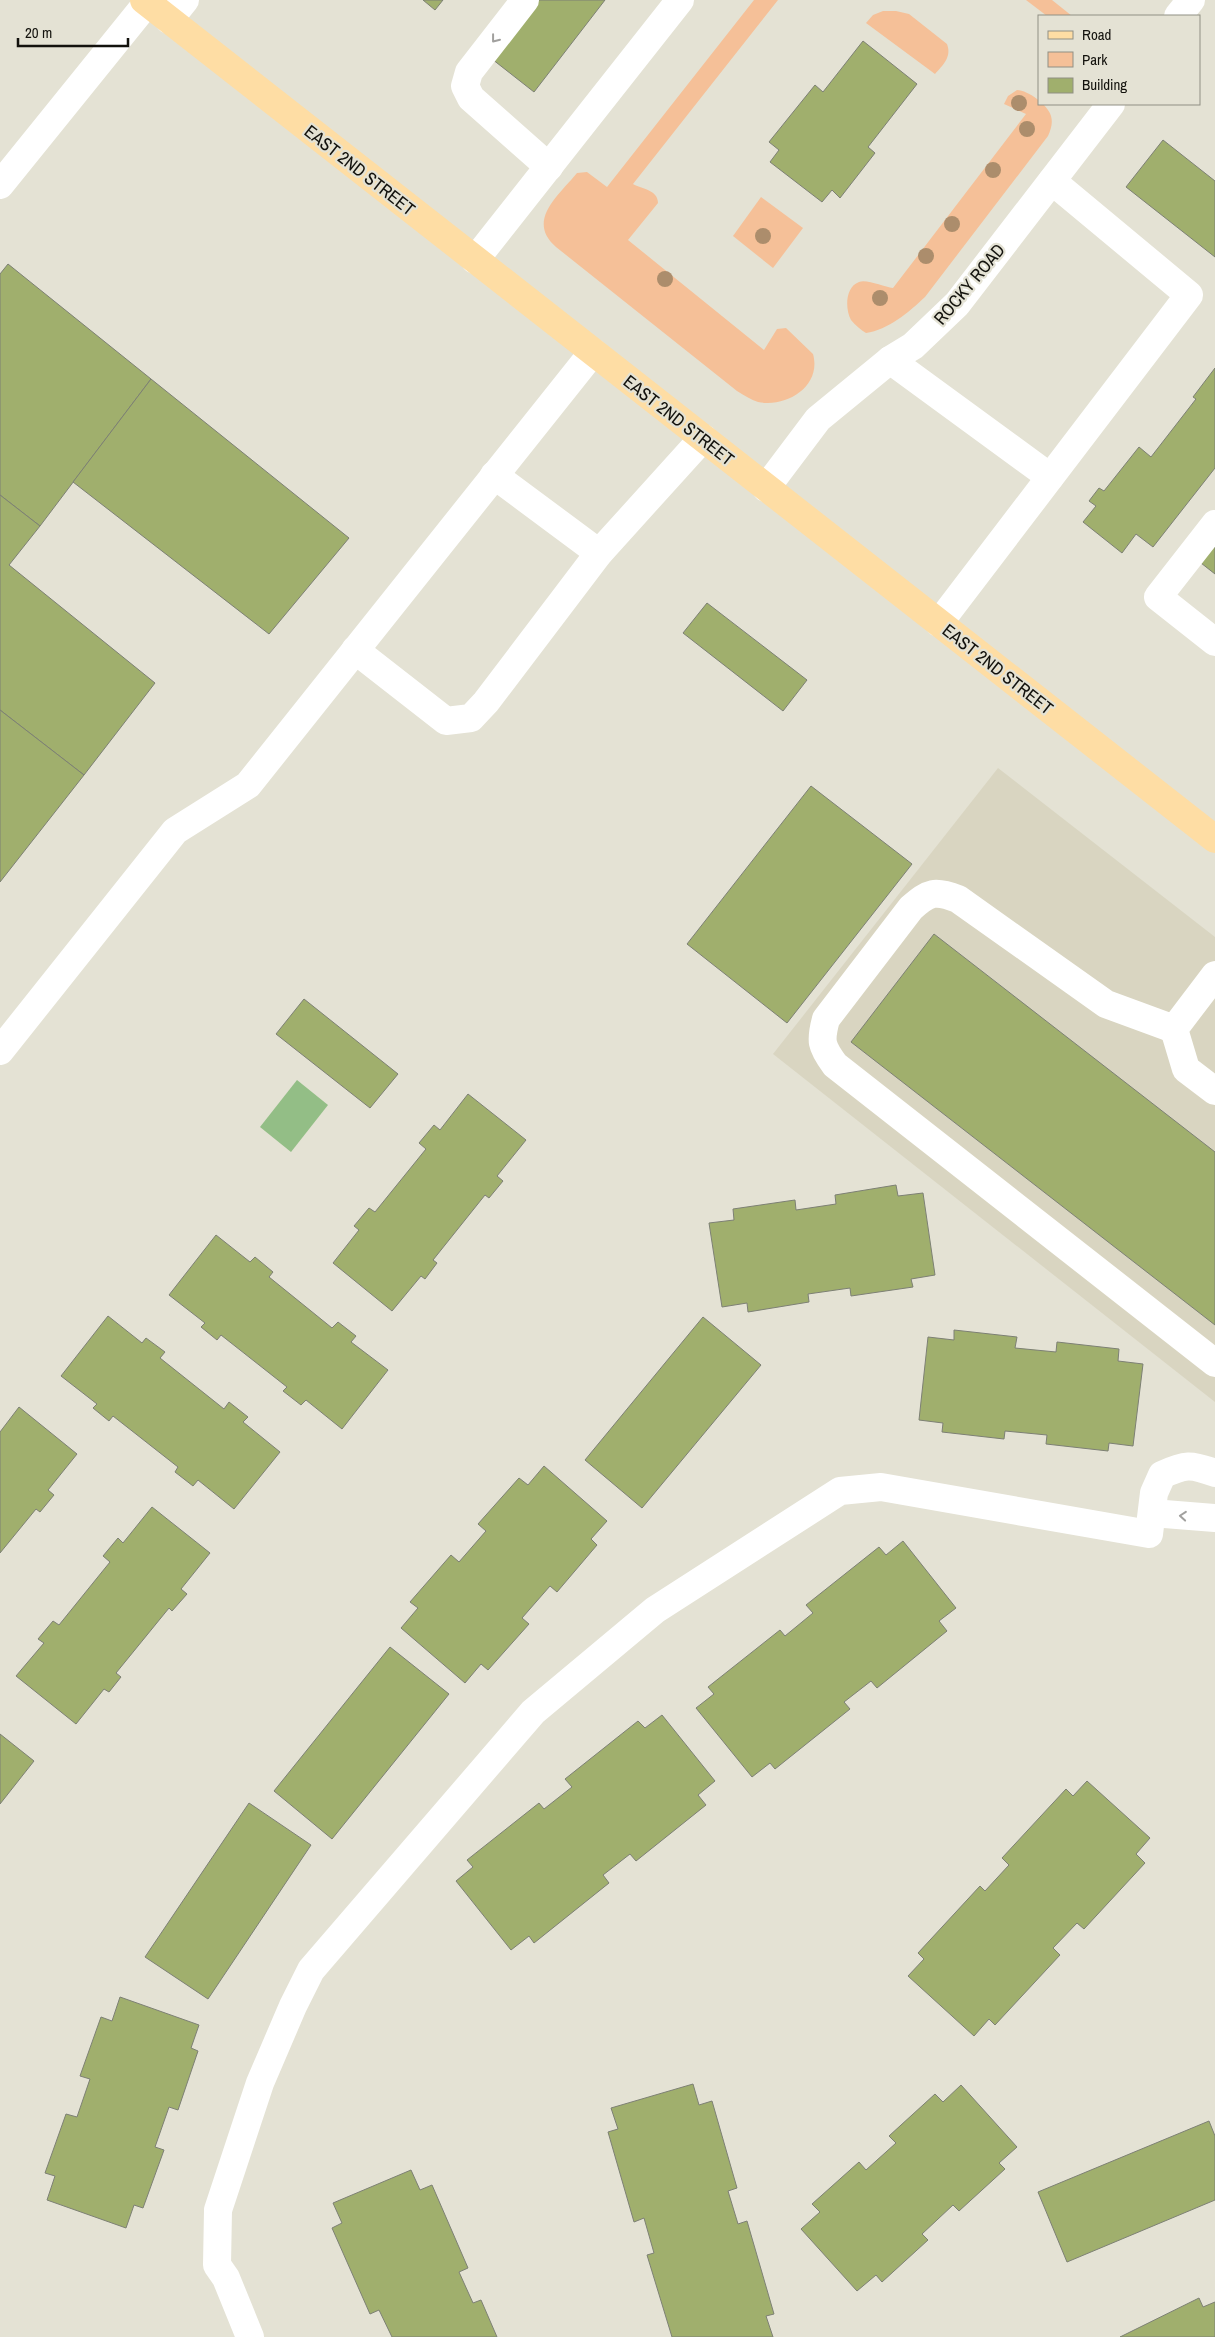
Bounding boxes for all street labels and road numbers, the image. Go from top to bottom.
street label: EAST 2ND STREET [299,119,421,221]
street label: ROCKY ROAD [928,238,1010,330]
street label: EAST 2ND STREET [618,369,740,471]
street label: EAST 2ND STREET [937,618,1059,720]

